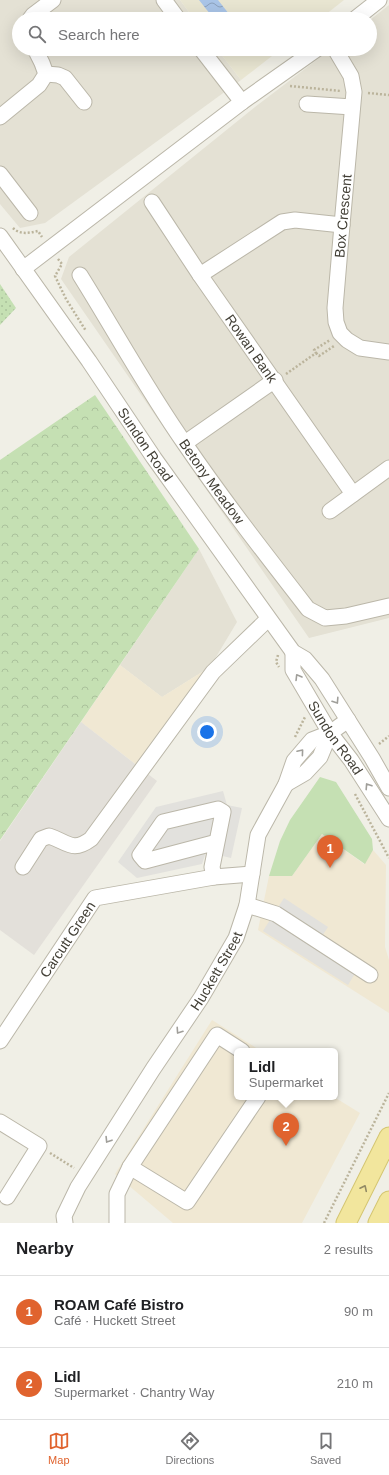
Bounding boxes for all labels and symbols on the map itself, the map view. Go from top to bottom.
street label: Box Crescent [331,173,355,259]
street label: Rowan Bank [222,311,281,386]
street label: Sundon Road [114,404,176,484]
street label: Betony Meadow [176,436,248,528]
one-way arrow [295,674,302,681]
one-way arrow [332,697,339,704]
street label: Sundon Road [305,698,366,777]
your location [197,722,217,742]
one-way arrow [297,749,304,757]
one-way arrow [366,784,373,791]
pin: 1 [317,835,343,868]
street label: Carcutt Green [36,898,99,980]
street label: Huckett Street [187,930,246,1013]
one-way arrow [176,1027,184,1034]
pin: 2 [273,1113,299,1146]
one-way arrow [105,1136,113,1143]
one-way arrow [359,1185,367,1192]

